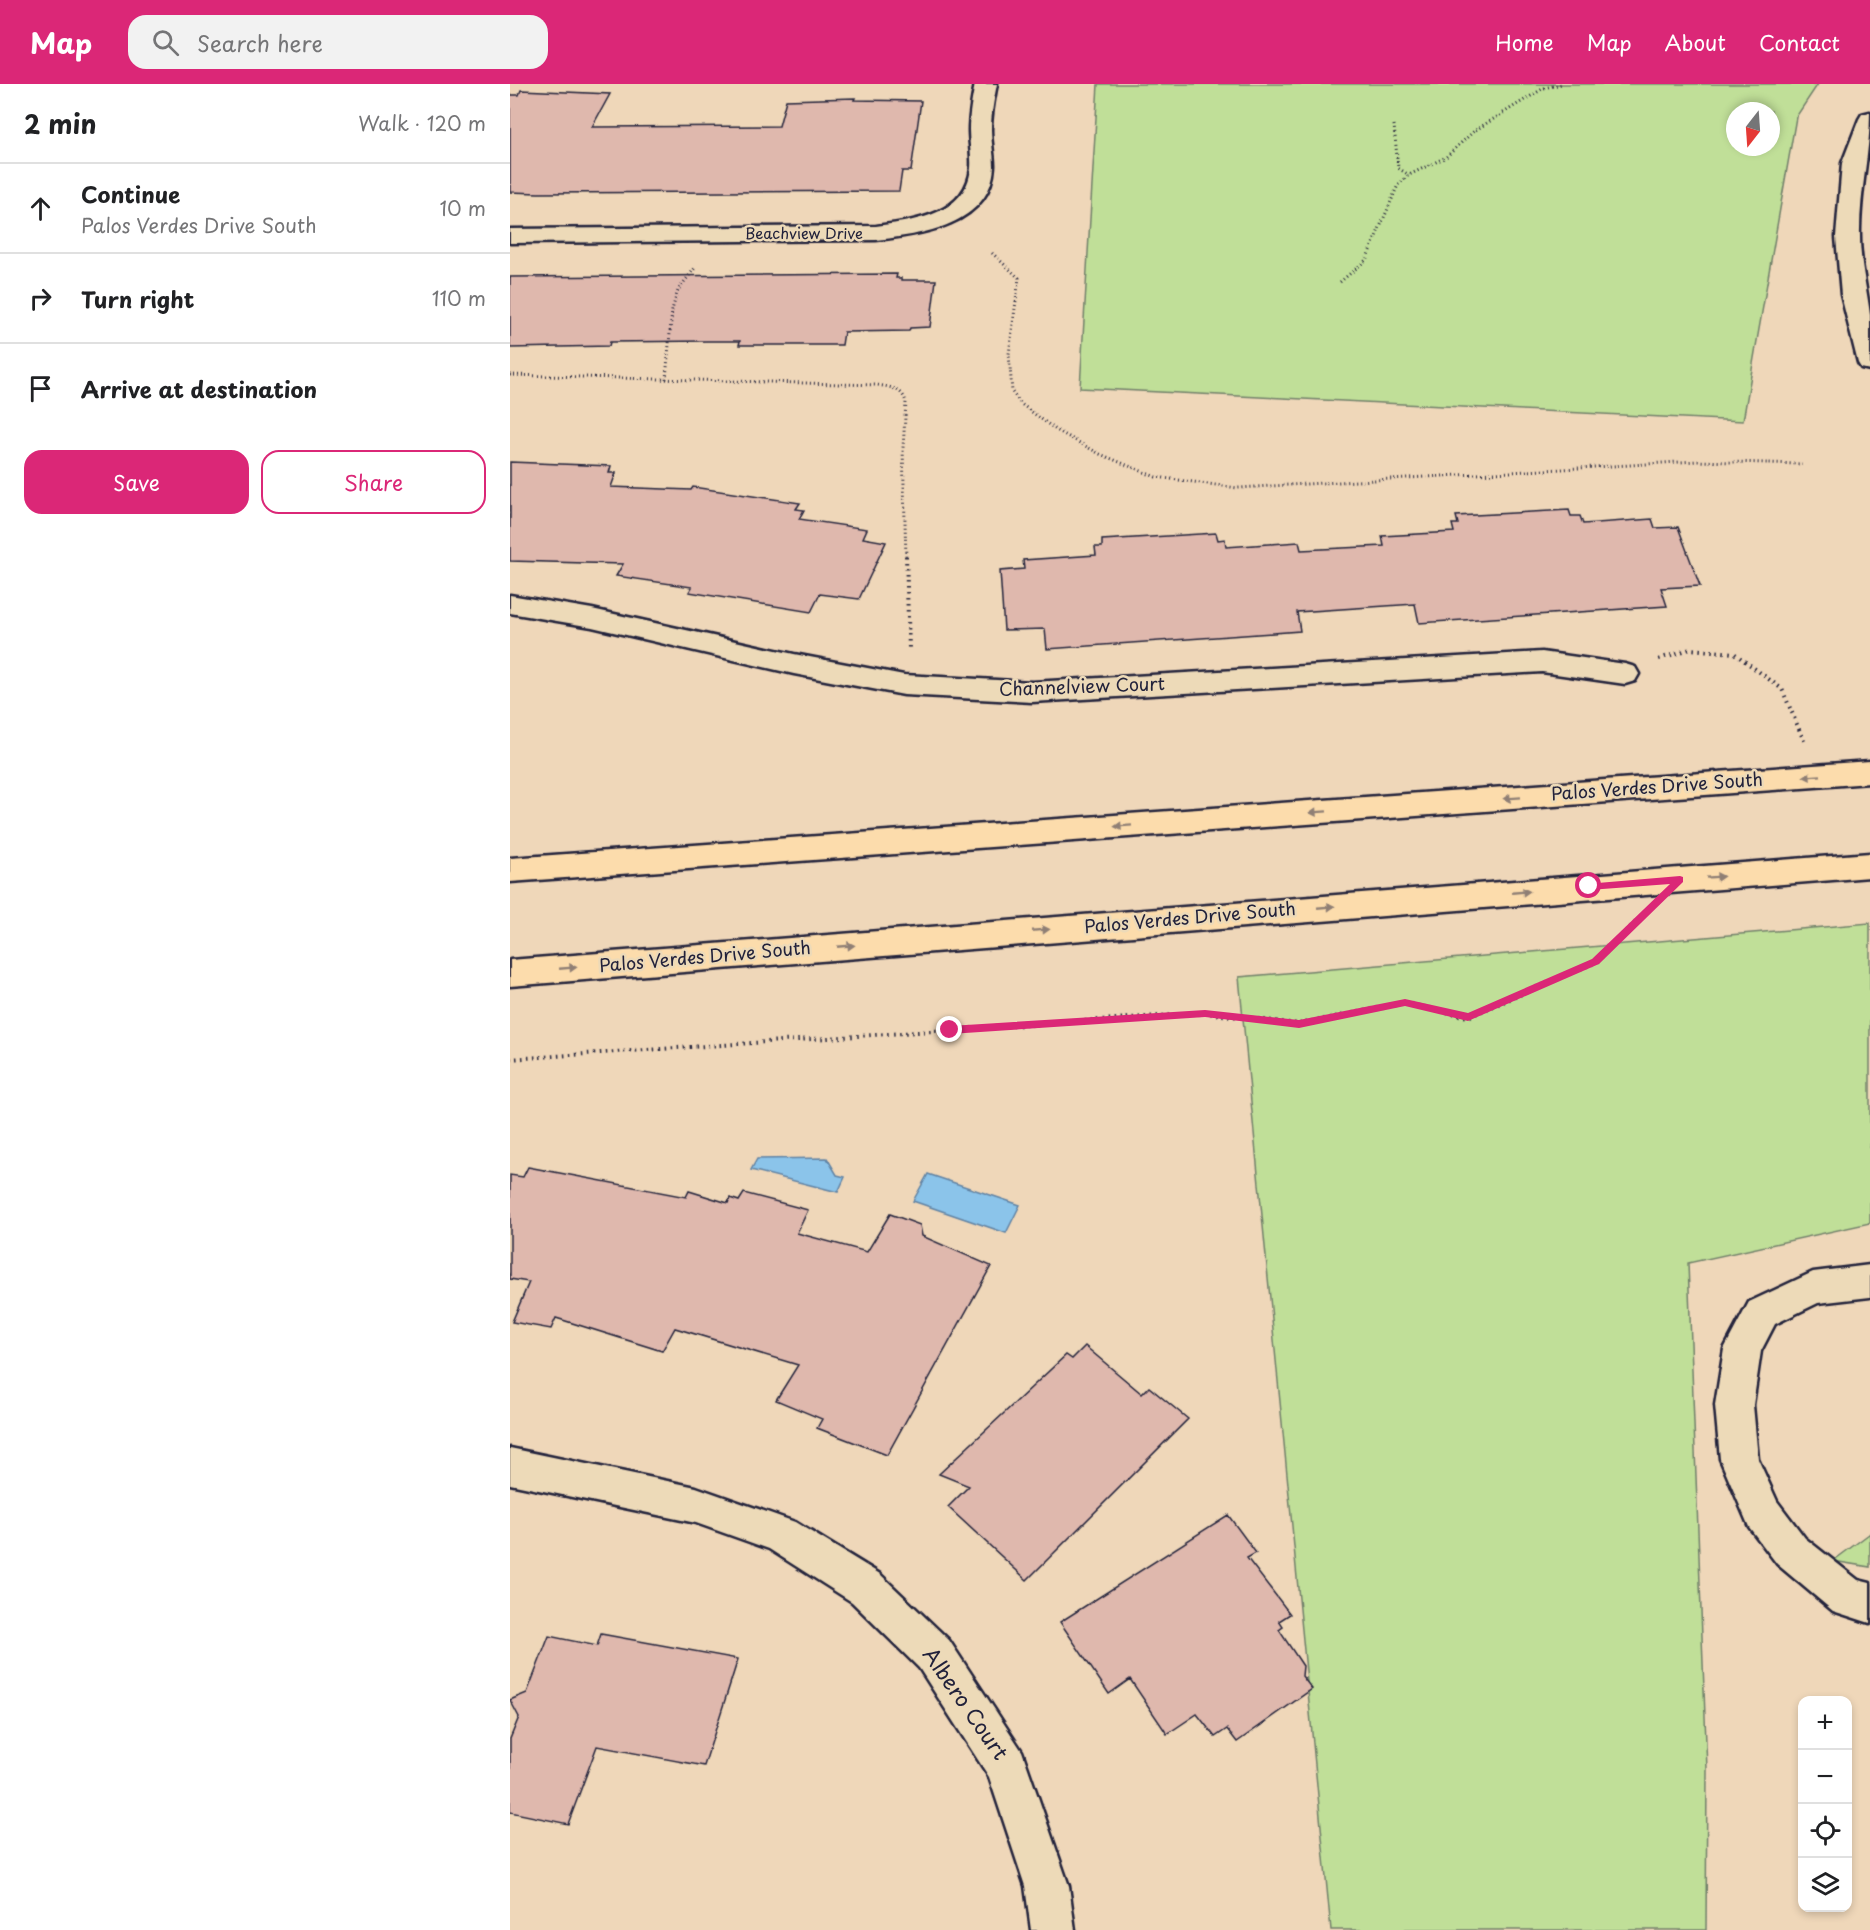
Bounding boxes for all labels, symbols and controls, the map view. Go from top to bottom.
search box [128,15,548,69]
text: Map [30,21,92,64]
icon: search [149,26,182,59]
text: Search here [197,26,323,59]
text: Home [1495,26,1554,58]
text: Map [1587,26,1632,58]
text: About [1665,26,1726,58]
text: Contact [1759,26,1840,58]
north arrow [1726,102,1780,156]
text: 2 min [24,104,97,143]
text: Walk · 120 m [358,108,486,138]
text: Continue [81,177,180,210]
icon: ahead [24,192,57,225]
text: 10 m [439,193,486,223]
text: Palos Verdes Drive South [81,210,317,240]
street label: Beachview Drive [745,221,863,244]
icon: right [24,282,57,315]
text: Turn right [81,282,194,315]
text: 110 m [432,283,486,313]
icon: arrive [24,372,57,405]
text: Arrive at destination [81,372,317,405]
button: Save [24,450,249,514]
button: Share [261,450,486,514]
street label: Channelview Court [998,669,1165,702]
street label: Palos Verdes Drive South [1550,765,1764,806]
one-way arrow [1802,772,1821,781]
one-way arrow [1503,793,1522,802]
one-way arrow [1308,807,1327,816]
one-way arrow [1114,821,1133,830]
route start [1575,872,1601,898]
one-way arrow [1705,872,1724,882]
one-way arrow [1511,887,1530,897]
street label: Palos Verdes Drive South [1083,894,1297,939]
one-way arrow [1317,903,1336,912]
one-way arrow [1031,925,1050,935]
street label: Palos Verdes Drive South [598,933,812,978]
one-way arrow [837,941,856,951]
one-way arrow [559,963,578,973]
route end [936,1016,962,1042]
street label: Albero Court [916,1640,1017,1766]
map controls [1798,1696,1852,1912]
button: + [1798,1696,1852,1750]
button: − [1798,1750,1852,1804]
button: locate [1798,1804,1852,1858]
button: layers [1798,1858,1852,1912]

